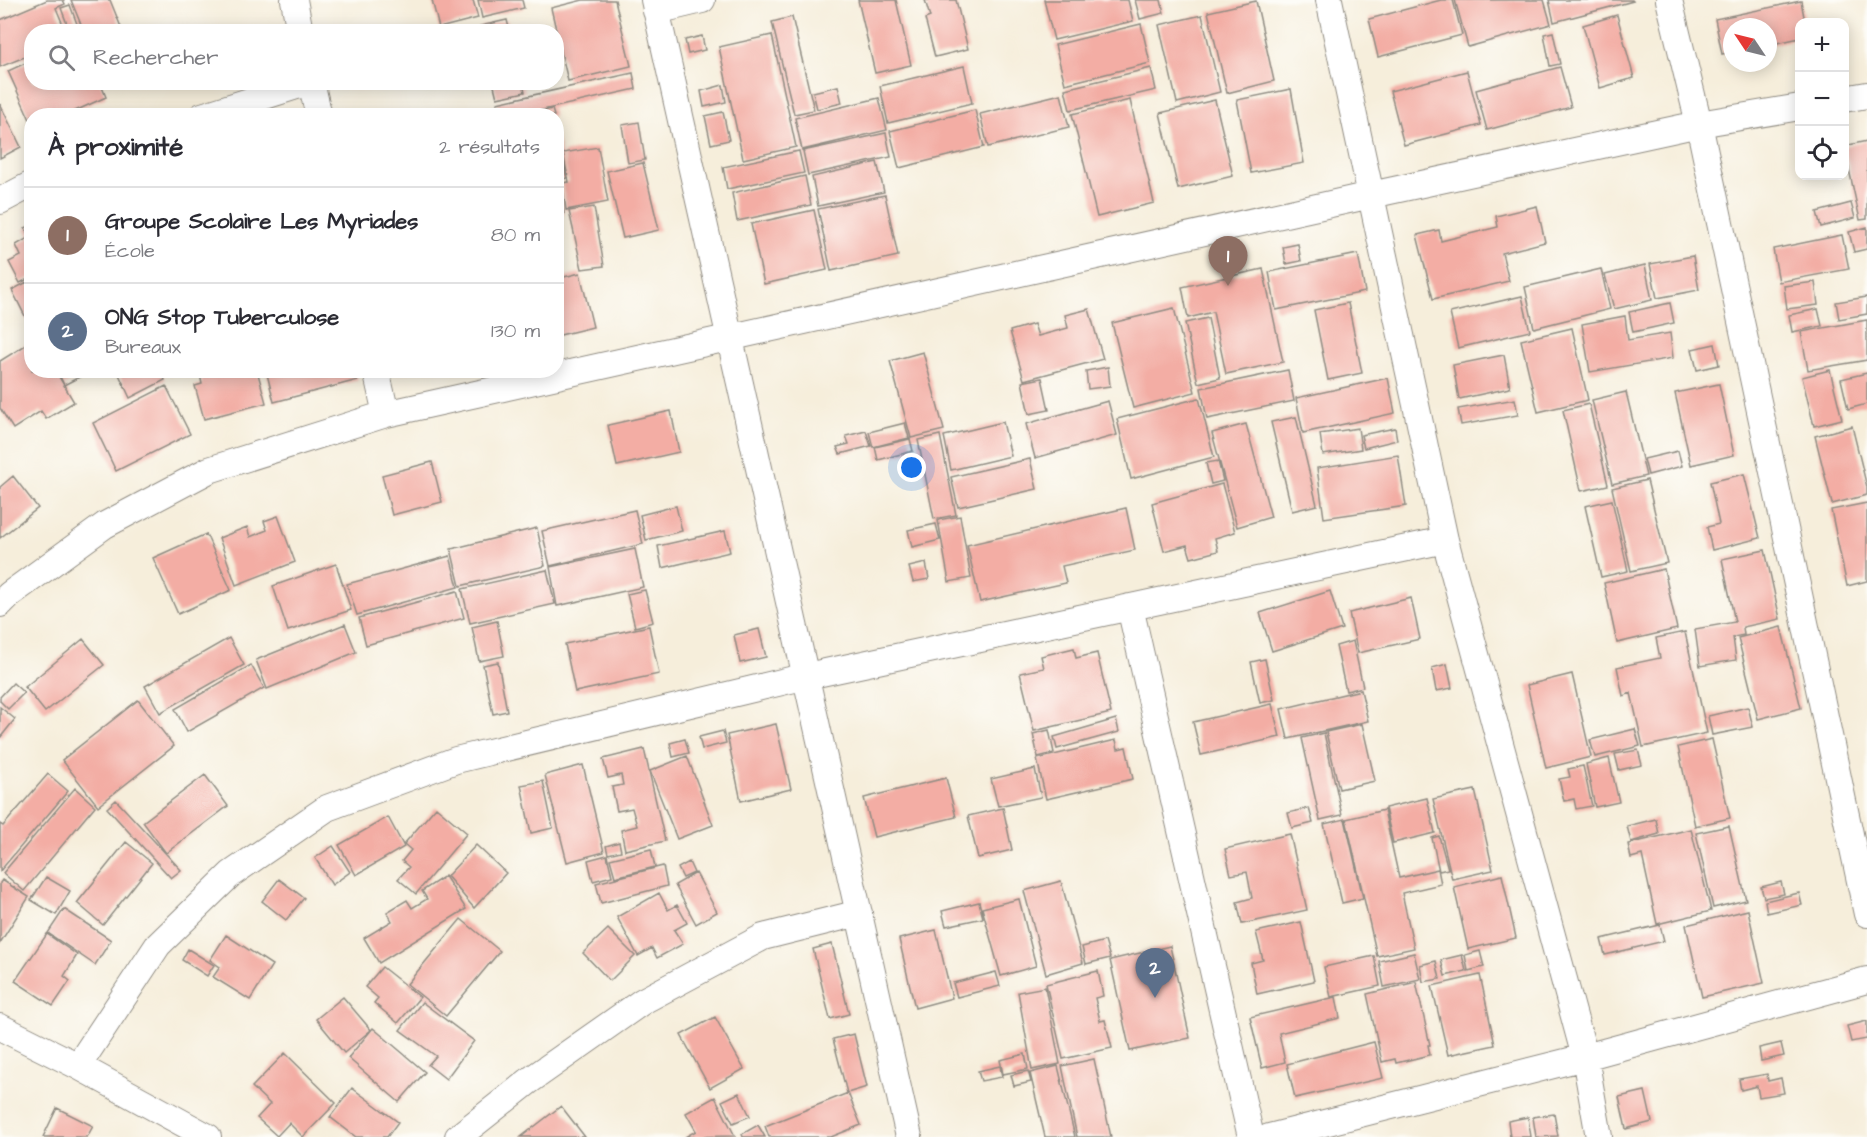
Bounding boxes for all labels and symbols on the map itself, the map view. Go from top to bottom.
north arrow [1723,18,1777,72]
pin: 1 [1208,236,1248,286]
your location [897,453,926,482]
pin: 2 [1136,948,1174,998]

